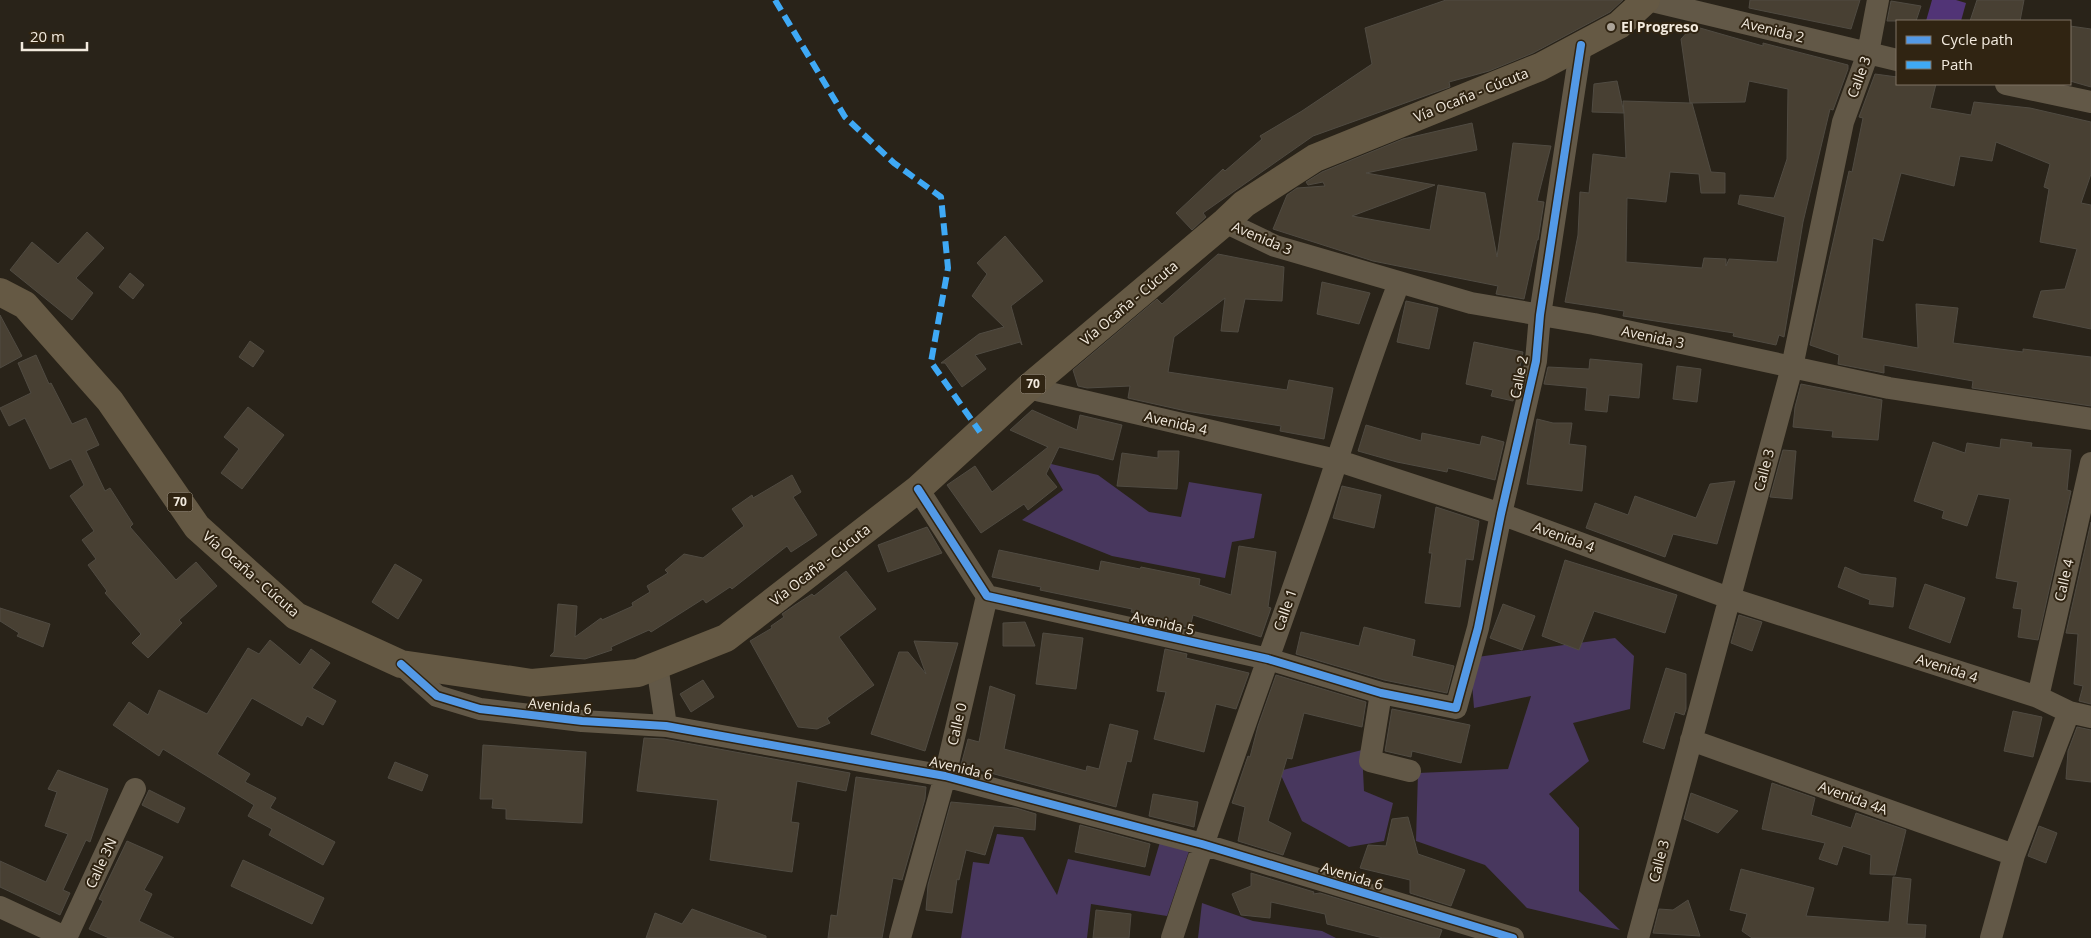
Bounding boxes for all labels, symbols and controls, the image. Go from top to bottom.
street label: Avenida 2 [1740,13,1806,46]
place label: El Progreso [1621,17,1699,36]
scale bar [22,20,88,52]
legend [1896,20,2071,85]
marker: El Progreso [1605,21,1617,33]
text: 20 m [30,26,65,46]
text: Cycle path [1941,29,2013,49]
street label: Calle 3 [1842,53,1875,100]
text: Path [1941,54,1973,74]
street label: Vía Ocaña - Cúcuta [1411,63,1531,126]
street label: Avenida 3 [1229,216,1295,259]
street label: Vía Ocaña - Cúcuta [1076,256,1182,349]
street label: Avenida 3 [1620,321,1686,352]
street label: Calle 2 [1505,354,1532,400]
road number: 70 [1020,374,1046,394]
street label: Avenida 4 [1143,406,1209,439]
street label: Calle 3 [1749,447,1778,493]
road number: 70 [168,492,192,512]
street label: Avenida 4 [1531,517,1597,556]
street label: Vía Ocaña - Cúcuta [766,519,874,610]
street label: Vía Ocaña - Cúcuta [199,526,304,621]
street label: Calle 4 [2049,557,2078,603]
street label: Calle 1 [1269,586,1301,633]
street label: Avenida 5 [1130,606,1196,639]
street label: Avenida 4 [1914,649,1980,686]
street label: Avenida 6 [527,693,593,718]
street label: Calle 0 [942,701,971,747]
street label: Avenida 6 [928,751,994,784]
street label: Avenida 4A [1816,776,1891,819]
street label: Calle 3N [81,834,121,891]
street label: Calle 3 [1644,838,1673,884]
street label: Avenida 6 [1319,857,1385,894]

